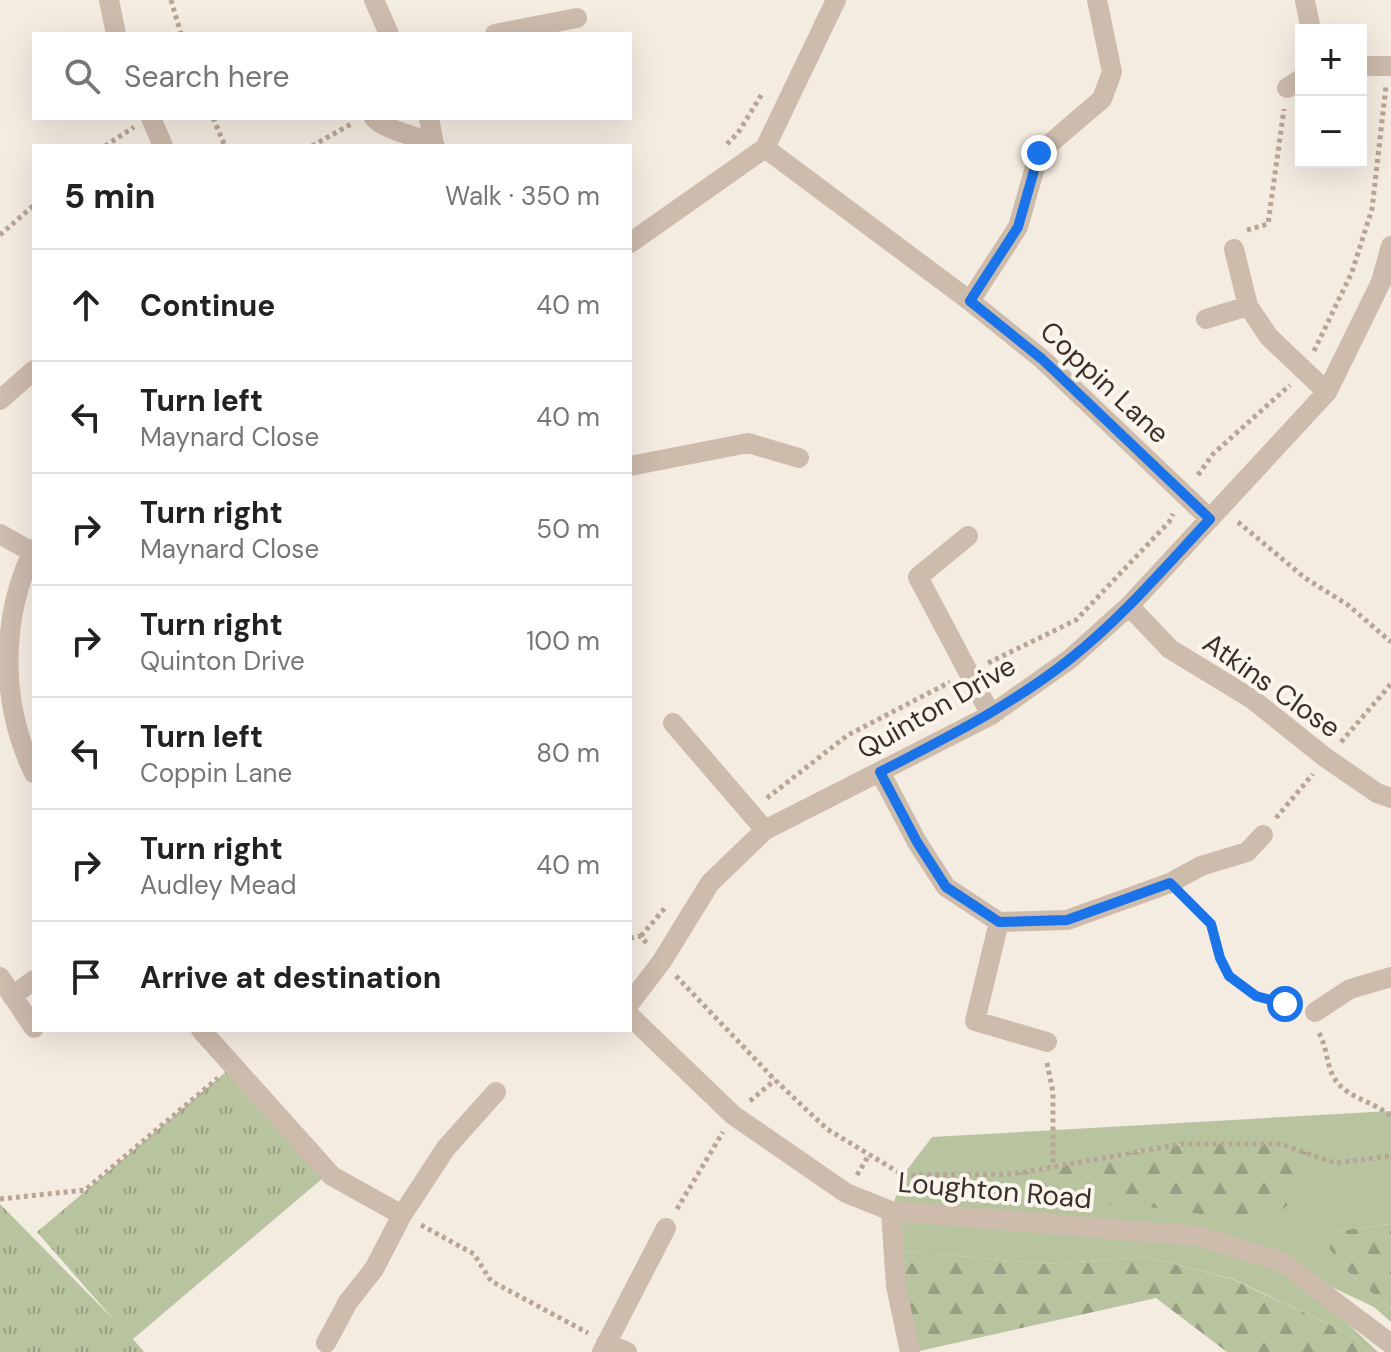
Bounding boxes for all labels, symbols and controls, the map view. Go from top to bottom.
map controls [1295,24,1367,168]
button: + [1295,24,1367,96]
search box [32,32,632,120]
icon: search [60,54,104,98]
text: Search here [124,57,290,96]
button: − [1295,96,1367,168]
route end [1021,135,1057,171]
text: 5 min [64,174,155,219]
text: Walk · 350 m [445,179,600,213]
icon: ahead [64,283,108,327]
text: Continue [140,286,275,325]
text: 40 m [536,288,600,322]
street label: Coppin Lane [1032,313,1177,452]
text: Turn left [140,381,263,420]
icon: left [64,395,108,439]
text: 40 m [536,400,600,434]
text: Maynard Close [140,420,319,454]
text: Turn right [140,493,283,532]
icon: right [64,507,108,551]
text: 50 m [536,512,600,546]
text: Maynard Close [140,532,319,566]
text: Turn right [140,605,283,644]
icon: right [64,619,108,663]
text: 100 m [526,624,600,658]
street label: Atkins Close [1196,624,1348,746]
text: Quinton Drive [140,644,305,678]
street label: Quinton Drive [850,647,1022,768]
text: Turn left [140,717,263,756]
icon: left [64,731,108,775]
text: 80 m [536,736,600,770]
text: Coppin Lane [140,756,292,790]
text: Turn right [140,829,283,868]
icon: right [64,843,108,887]
text: 40 m [536,848,600,882]
text: Audley Mead [140,868,297,902]
icon: arrive [64,955,108,999]
text: Arrive at destination [140,958,441,997]
route start [1267,986,1303,1022]
street label: Loughton Road [896,1164,1093,1217]

